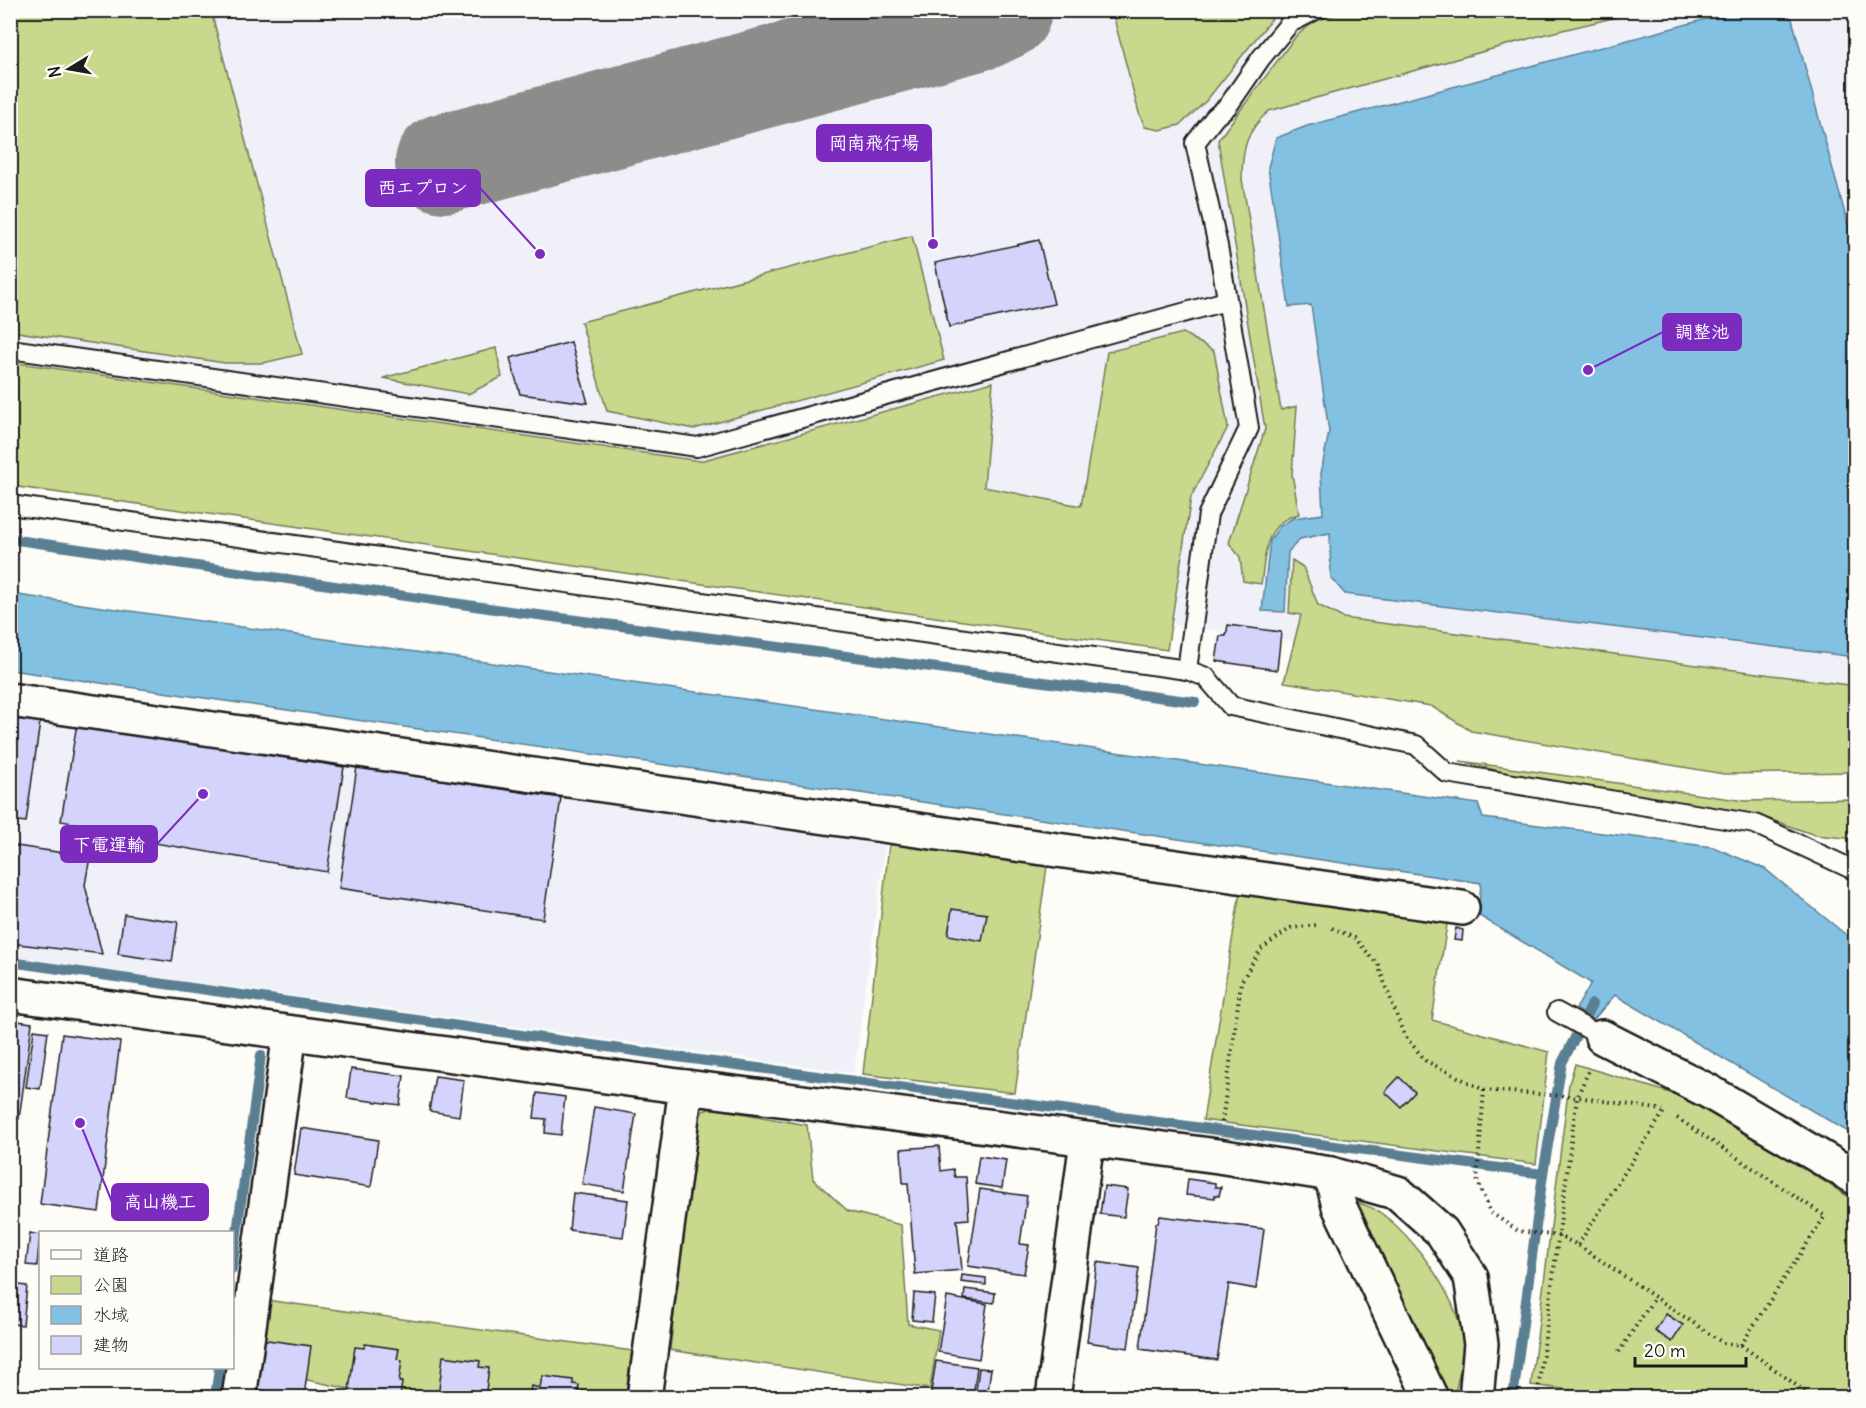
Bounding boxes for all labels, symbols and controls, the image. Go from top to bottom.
north arrow [39,39,99,99]
text: N [43,65,65,79]
callout: 岡南飛行場 [817,125,931,161]
text: 岡南飛行場 [829,131,919,154]
callout: 西エプロン [366,170,480,206]
text: 西エプロン [378,176,468,199]
callout: 調整池 [1663,314,1741,350]
text: 調整池 [1675,320,1729,343]
callout: 下電運輸 [61,826,157,862]
text: 下電運輸 [73,833,145,856]
callout: 高山機工 [112,1184,208,1220]
text: 高山機工 [124,1190,196,1213]
legend [39,1231,234,1369]
text: 道路 [93,1243,129,1266]
text: 公園 [93,1273,129,1296]
text: 水域 [93,1303,129,1326]
scale bar [1635,1330,1746,1368]
text: 建物 [93,1333,129,1356]
text: 20 m [1644,1339,1686,1362]

